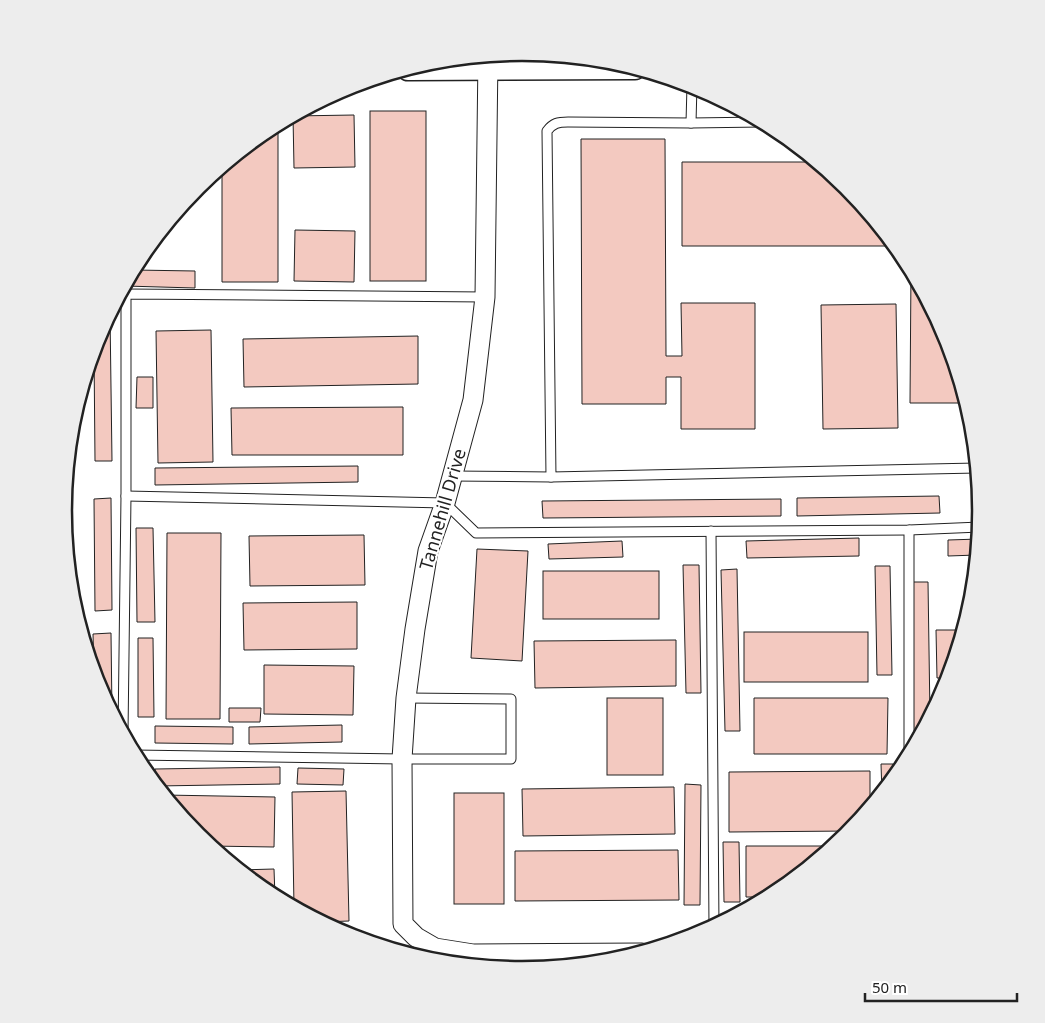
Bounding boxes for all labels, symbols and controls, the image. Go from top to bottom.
street label: Tannehill Drive [413,445,471,573]
scale bar [865,970,1018,1002]
text: 50 m [872,977,907,997]

